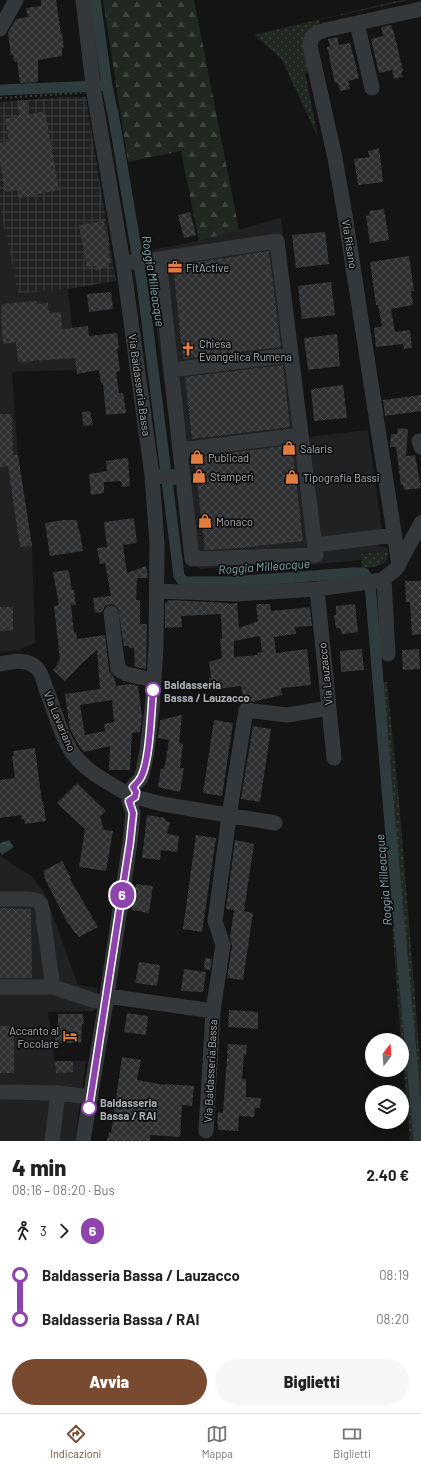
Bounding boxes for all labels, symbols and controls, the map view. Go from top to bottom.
street label: Via Risano [340,219,360,269]
water label: Roggia Milleacque [140,235,168,327]
office icon: FitActive [167,259,183,275]
place label: FitActive [186,261,229,274]
street label: Via Baldasseria Bassa [126,333,154,437]
place label: Chiesa Evangelica Rumena [199,337,292,363]
church icon: Chiesa Evangelica Rumena [180,341,196,357]
shop icon: Salaris [281,440,297,456]
place label: Salaris [300,442,332,455]
shop icon: Publicad [189,449,205,465]
place label: Publicad [208,451,249,464]
shop icon: Stamperì [191,468,207,484]
shop icon: Tipografia Bassi [284,469,300,485]
place label: Stamperì [210,470,253,483]
place label: Tipografia Bassi [303,471,380,484]
shop icon: Monaco [197,513,213,529]
place label: Monaco [216,515,253,528]
water label: Roggia Milleacque [218,556,310,576]
street label: Via Lauzacco [315,642,335,706]
place label: Baldasseria Bassa / Lauzacco [164,678,250,704]
marker: Baldasseria Bassa / Lauzacco [145,682,161,698]
street label: Via Lavariano [42,689,78,753]
water label: Roggia Milleacque [372,834,394,926]
line badge: 6 [109,882,135,908]
text: 6 [118,886,126,903]
street label: Via Baldasseria Bassa [201,1019,219,1123]
place label: Accanto al Focolare [9,1024,59,1050]
hotel icon: Accanto al Focolare [62,1028,78,1044]
north arrow [365,1033,409,1077]
map controls [365,1033,409,1129]
button: layers [365,1085,409,1129]
place label: Baldasseria Bassa / RAI [100,1096,157,1122]
marker: Baldasseria Bassa / RAI [81,1100,97,1116]
text: 4 min [12,1154,66,1180]
text: 2.40 € [366,1166,409,1184]
text: 08:16 – 08:20 · Bus [12,1182,115,1198]
icon: walk [12,1220,34,1242]
icon: forward [53,1220,75,1242]
text: 6 [89,1222,96,1239]
text: 3 [40,1223,47,1239]
text: Baldasseria Bassa / Lauzacco [42,1266,240,1284]
text: 08:19 [379,1267,409,1283]
text: Baldasseria Bassa / RAI [42,1310,199,1328]
text: 08:20 [376,1311,409,1327]
button: Avvia [12,1359,207,1405]
button: Biglietti [215,1359,409,1405]
tab: Indicazioni [50,1423,101,1460]
tab: Mappa [202,1423,233,1460]
tab: Biglietti [333,1423,371,1460]

